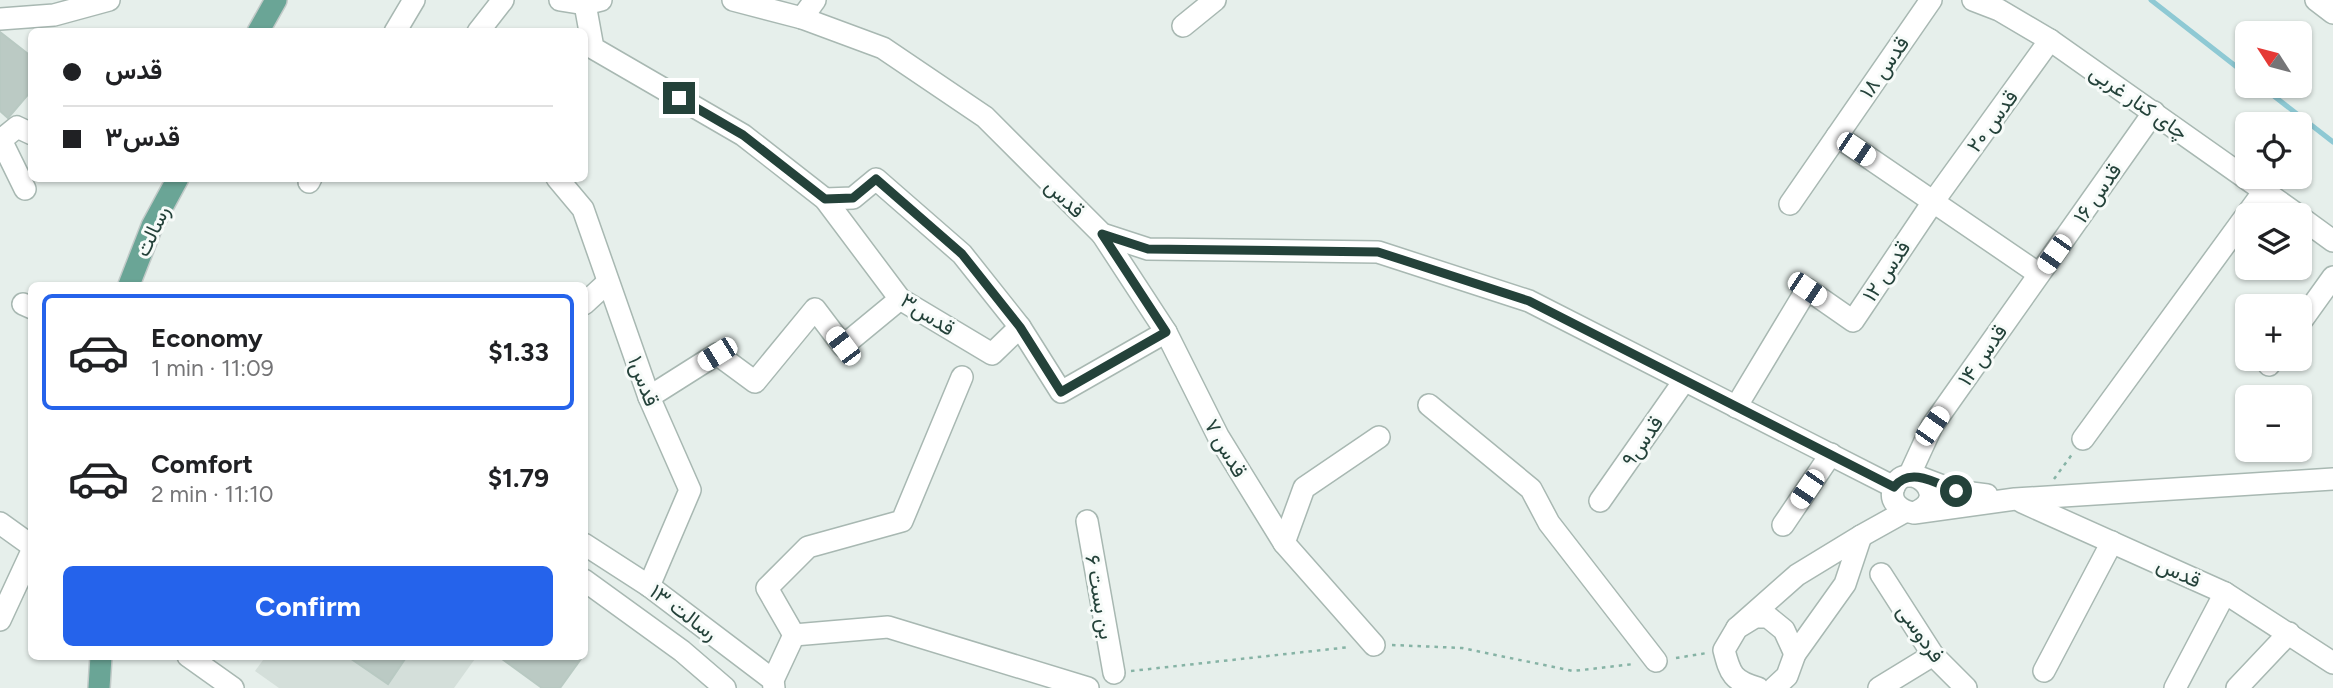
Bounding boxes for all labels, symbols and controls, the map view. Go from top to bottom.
north arrow [2235,21,2312,98]
map controls [2235,21,2312,462]
street label: قدس ۱۸ [1854,31,1914,103]
text: قدس [105,54,162,86]
street label: چای کنار غربی [2084,59,2193,147]
route end [663,82,695,114]
street label: قدس ۲۰ [1961,85,2023,157]
button: locate [2235,112,2312,189]
text: قدس۳ [105,121,180,153]
car [1833,129,1880,169]
street label: قدس ۱۶ [2068,158,2126,228]
street label: قدس [1040,173,1090,223]
street label: رسالت [129,202,175,261]
button: layers [2235,203,2312,280]
car [2034,231,2075,277]
street label: قدس ۱۲ [1857,236,1915,306]
car [1784,269,1831,309]
street label: قدس۳ [896,287,960,341]
button: + [2235,294,2312,371]
street label: قدس ۱۴ [1952,320,2012,390]
icon: car [67,321,130,384]
text: Economy [151,322,263,354]
car [822,323,865,369]
car [694,334,741,374]
text: $1.33 [488,336,549,368]
street label: قدس۱ [623,352,665,410]
text: 1 min · 11:09 [151,354,274,382]
button: − [2235,385,2312,462]
car [1912,403,1953,449]
street label: قدس۹ [1616,411,1668,471]
street label: قدس ۷ [1199,414,1253,482]
icon: car [67,447,130,510]
text: Comfort [151,448,253,480]
text: $1.79 [488,462,549,494]
car [1787,466,1828,512]
route start [1940,475,1972,507]
text: 2 min · 11:10 [151,480,274,508]
street label: قدس [2153,551,2205,593]
street label: بن بست ۶ [1080,553,1120,641]
button: Confirm [63,566,553,646]
street label: رسالت ۱۳ [645,578,723,646]
street label: فردوسی [1891,599,1950,668]

